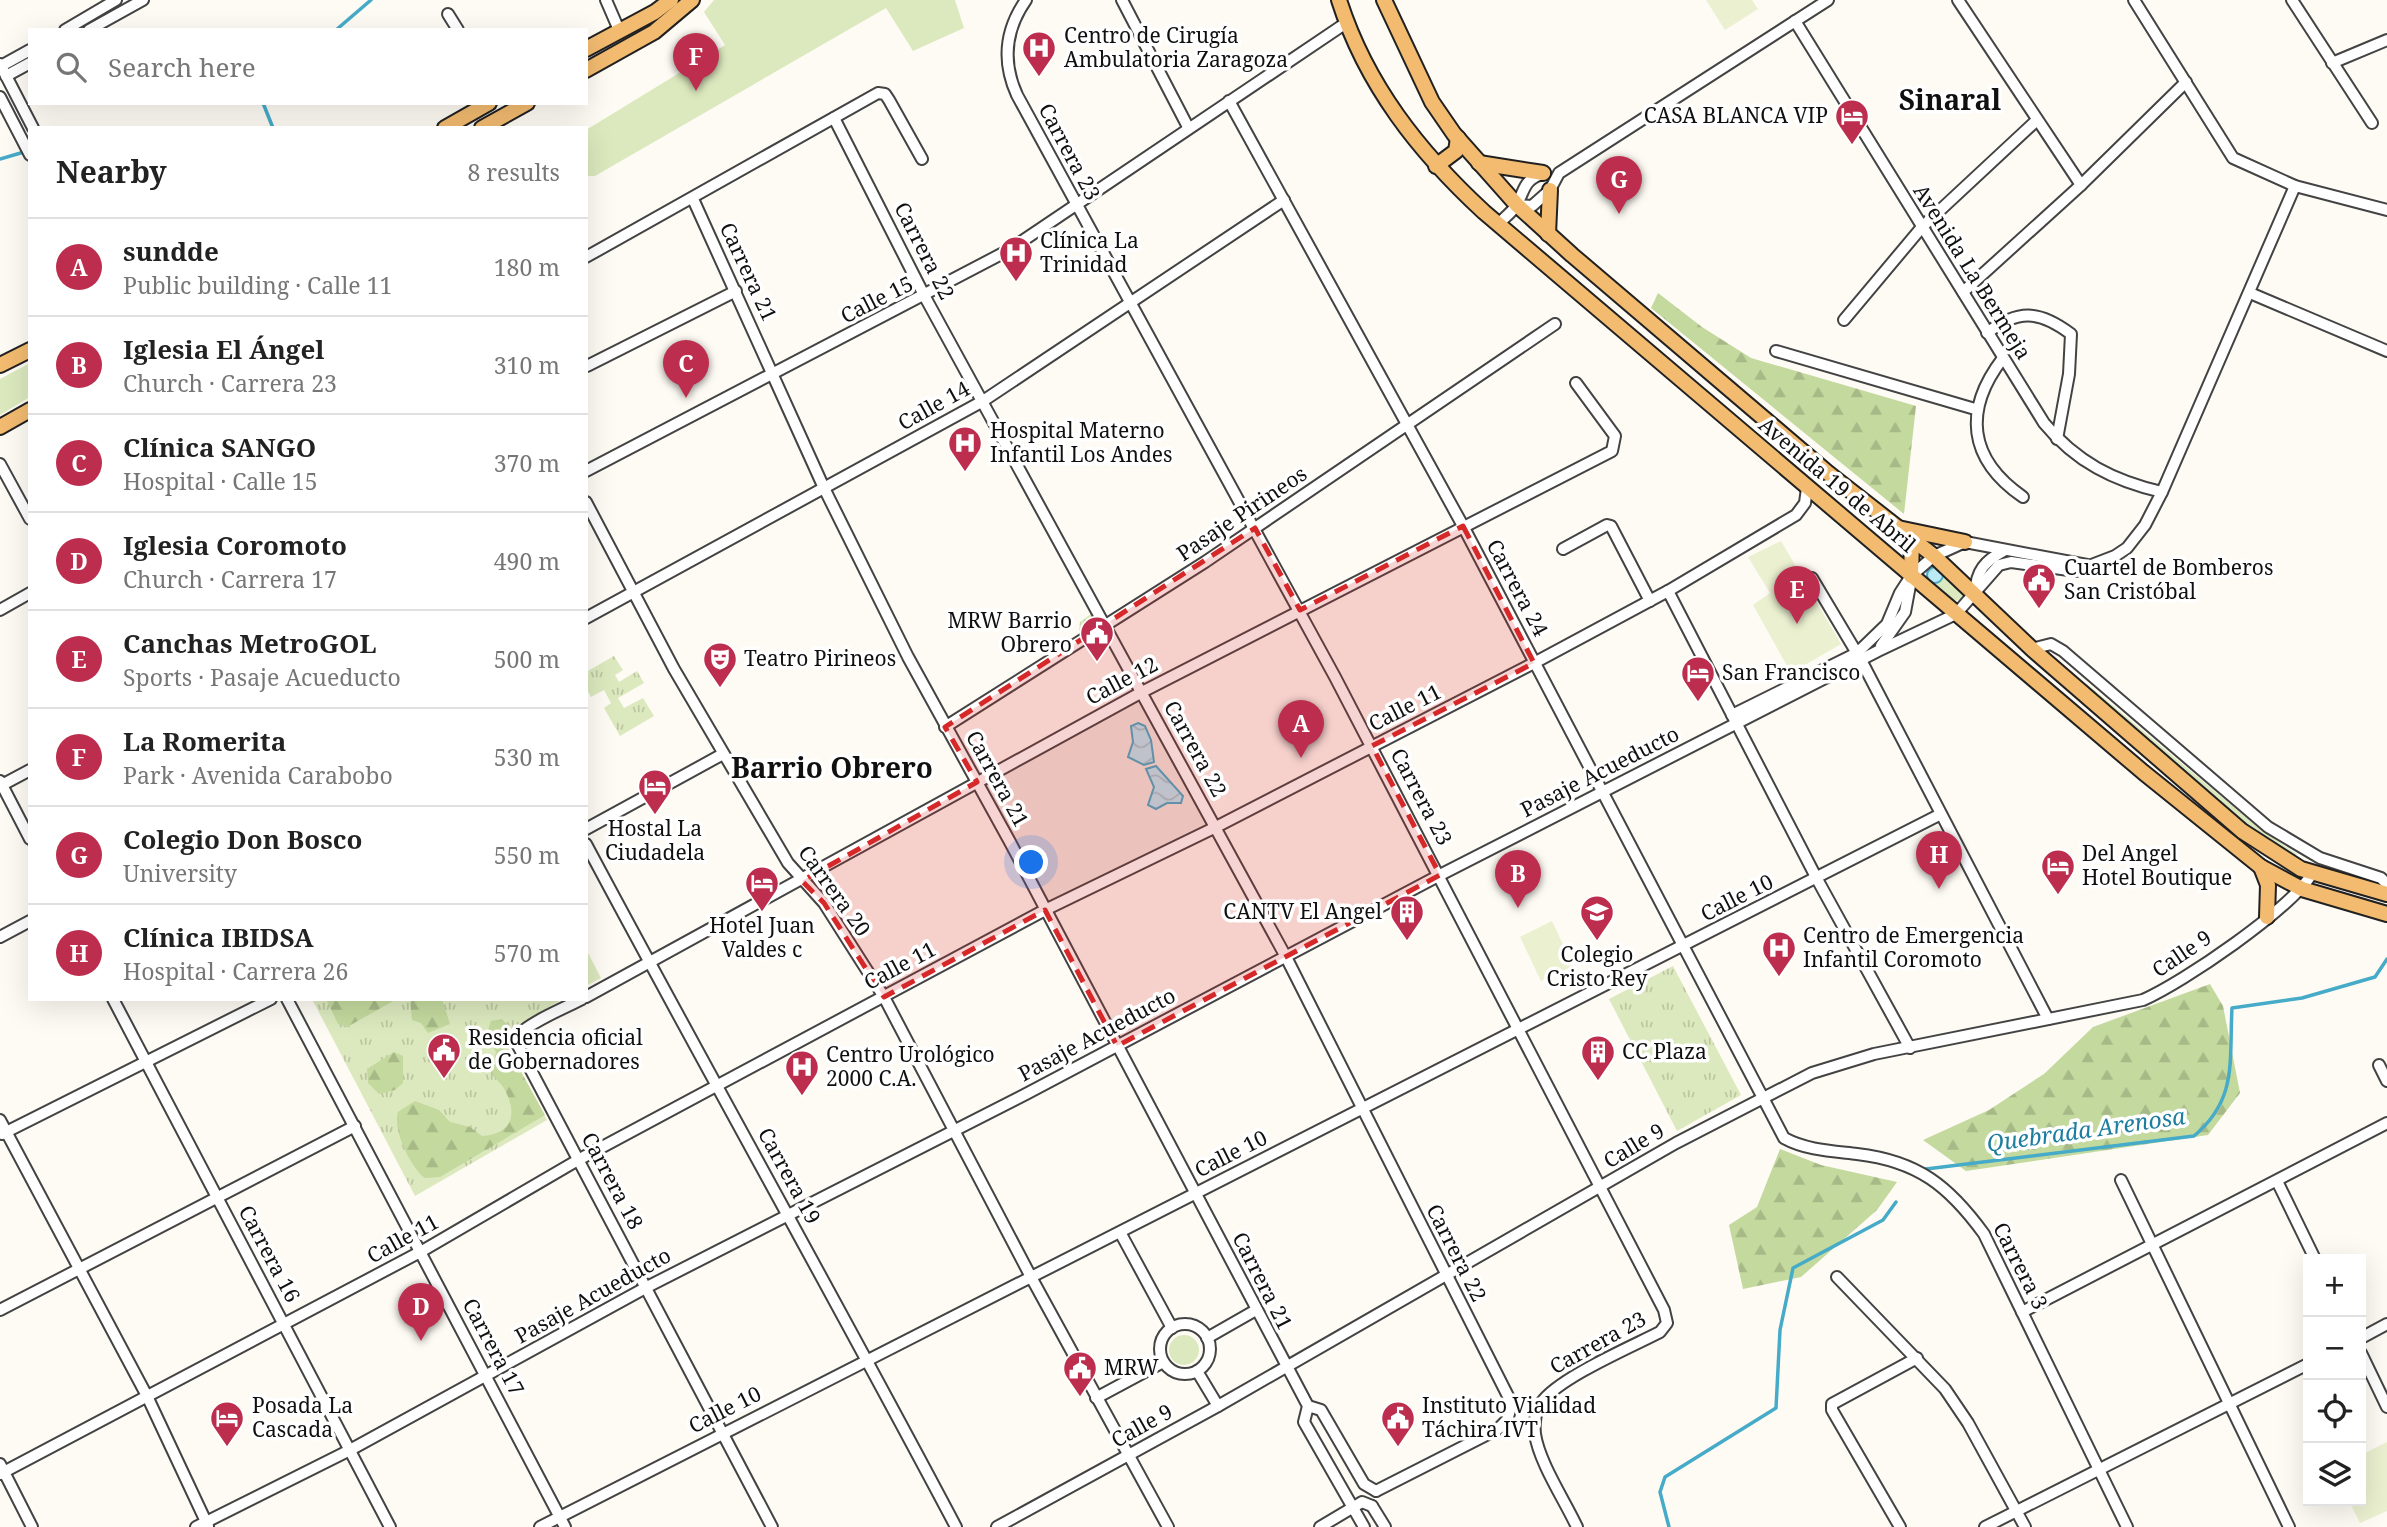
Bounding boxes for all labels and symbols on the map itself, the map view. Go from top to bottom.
place label: Centro de Cirugía Ambulatoria Zaragoza [1064,21,1288,73]
hospital icon: Centro de Cirugía Ambulatoria Zaragoza [1020,29,1058,78]
pin: F [673,33,719,91]
district label: Sinaral [1899,80,2001,118]
hotel icon: CASA BLANCA VIP [1833,97,1871,146]
street label: Carrera 23 [1033,98,1107,205]
place label: CASA BLANCA VIP [1644,101,1828,129]
pin: G [1596,156,1642,214]
street label: Avenida La Bermeja [1908,178,2038,364]
street label: Carrera 22 [888,197,961,304]
street label: Carrera 21 [714,218,784,326]
place label: Clínica La Trinidad [1040,226,1139,278]
hospital icon: Clínica La Trinidad [997,234,1035,283]
street label: Calle 15 [835,269,918,329]
pin: C [663,340,709,398]
street label: Calle 14 [893,374,975,436]
street label: Avenida 19 de Abril [1753,410,1922,558]
place label: Hospital Materno Infantil Los Andes [990,416,1173,468]
hospital icon: Hospital Materno Infantil Los Andes [946,424,984,473]
street label: Pasaje Pirineos [1171,459,1312,567]
street label: Carrera 24 [1481,534,1555,641]
place label: Cuartel de Bomberos San Cristóbal [2064,553,2273,605]
public building icon: Cuartel de Bomberos San Cristóbal [2020,561,2058,610]
pin: E [1774,566,1820,624]
place label: MRW Barrio Obrero [948,606,1072,658]
public building icon: MRW Barrio Obrero [1078,614,1116,663]
theatre icon: Teatro Pirineos [701,640,739,689]
place label: Teatro Pirineos [744,644,896,672]
street label: Calle 12 [1081,649,1163,711]
hotel icon: San Francisco [1679,654,1717,703]
place label: San Francisco [1722,658,1860,686]
street label: Calle 11 [1363,677,1446,737]
street label: Carrera 22 [1158,695,1234,802]
pin: A [1278,700,1324,758]
street label: Pasaje Acueducto [1516,719,1683,823]
street label: Carrera 21 [960,725,1036,832]
street label: Carrera 23 [1385,743,1459,850]
district label: Barrio Obrero [731,748,933,786]
hotel icon: Hostal La Ciudadela [636,767,674,816]
place label: Hostal La Ciudadela [605,814,705,866]
pin: H [1916,831,1962,889]
street label: Carrera 20 [792,839,877,942]
place label: Del Angel Hotel Boutique [2082,839,2232,891]
your location [1014,845,1048,879]
hotel icon: Del Angel Hotel Boutique [2039,847,2077,896]
pin: B [1495,850,1541,908]
hotel icon: Hotel Juan Valdes c [743,864,781,913]
street label: Calle 10 [1695,867,1778,927]
building icon: CANTV El Angel [1388,893,1426,942]
school or university icon: Colegio Cristo Rey [1578,893,1616,942]
place label: CANTV El Angel [1223,897,1382,925]
place label: Hotel Juan Valdes c [709,911,815,963]
place label: Centro de Emergencia Infantil Coromoto [1803,921,2024,973]
street label: Calle 9 [2146,923,2217,983]
hospital icon: Centro de Emergencia Infantil Coromoto [1760,929,1798,978]
street label: Calle 11 [859,934,941,996]
place label: Colegio Cristo Rey [1547,940,1648,992]
street label: Pasaje Acueducto [1013,981,1180,1087]
place label: Residencia oficial de Gobernadores [468,1023,643,1075]
public building icon: Residencia oficial de Gobernadores [425,1031,463,1080]
building icon: CC Plaza [1579,1033,1617,1082]
place label: CC Plaza [1622,1037,1707,1065]
place label: Centro Urológico 2000 C.A. [826,1040,995,1092]
hospital icon: Centro Urológico 2000 C.A. [783,1048,821,1097]
water label: Quebrada Arenosa [1985,1099,2188,1159]
street label: Calle 9 [1598,1116,1669,1174]
street label: Carrera 19 [752,1122,828,1229]
street label: Calle 10 [1189,1123,1272,1183]
street label: Carrera 18 [576,1127,650,1234]
street label: Carrera 22 [1420,1199,1493,1306]
street label: Carrera 16 [233,1200,307,1307]
street label: Calle 11 [362,1207,443,1269]
street label: Carrera 3 [1987,1217,2055,1314]
street label: Carrera 21 [1226,1227,1299,1334]
street label: Pasaje Acueducto [510,1241,675,1350]
pin: D [398,1283,444,1341]
street label: Carrera 17 [457,1293,531,1400]
street label: Carrera 23 [1544,1304,1651,1380]
public building icon: MRW [1061,1349,1099,1398]
place label: MRW [1104,1353,1159,1381]
street label: Calle 10 [683,1379,766,1439]
place label: Posada La Cascada [252,1391,353,1443]
place label: Instituto Vialidad Táchira IVT [1422,1391,1596,1443]
street label: Calle 9 [1106,1397,1177,1453]
hotel icon: Posada La Cascada [208,1399,246,1448]
public building icon: Instituto Vialidad Táchira IVT [1379,1399,1417,1448]

